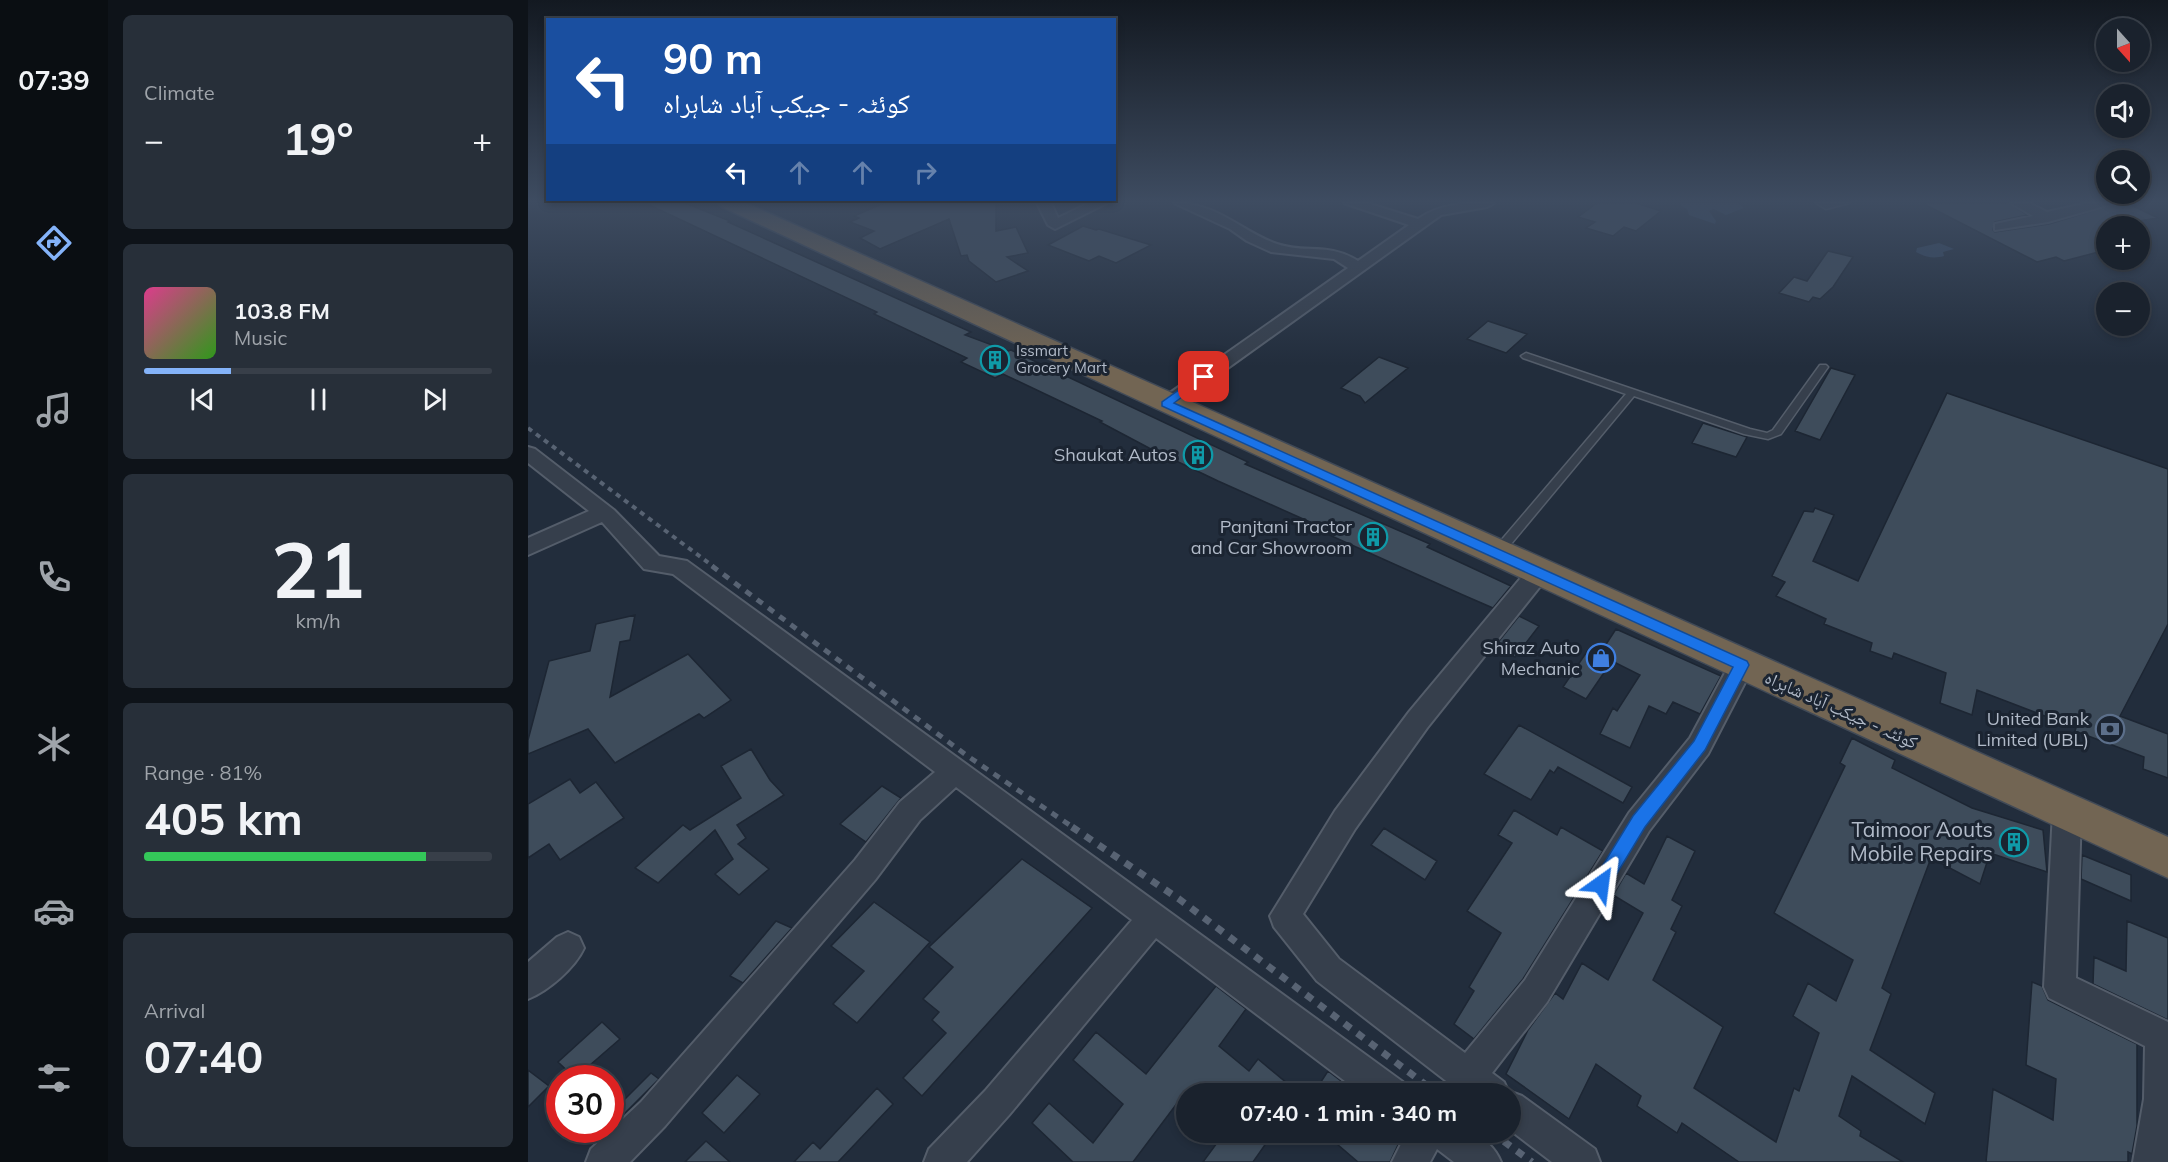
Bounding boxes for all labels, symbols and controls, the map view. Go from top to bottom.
north arrow [2096,18,2150,72]
map controls [2096,18,2150,336]
text: 90 m [663,32,763,85]
icon: left [564,42,642,120]
text: 07:39 [18,63,90,97]
text: Climate [144,80,215,105]
button: sound [2096,84,2150,138]
text: کوئٹہ - جیکب آباد شاہراہ [663,86,910,120]
text: 19° [282,110,354,166]
text: − [144,119,164,160]
text: + [472,119,492,160]
button: search [2096,150,2150,204]
icon: left [720,156,753,189]
icon: ahead [783,156,816,189]
icon: ahead [846,156,879,189]
icon: right [909,156,942,189]
button: + [2096,216,2150,270]
icon: directions [33,222,75,264]
button: − [2096,282,2150,336]
text: 103.8 FM [234,297,330,325]
text: Music [234,325,287,350]
place label: Issmart Grocery Mart [1016,341,1107,377]
building icon: Issmart Grocery Mart [979,344,1011,376]
pin [1178,351,1229,402]
icon: arrive [1187,360,1220,393]
icon: previous [186,383,219,416]
icon: pause [302,383,335,416]
icon: next [418,383,451,416]
icon: music [33,389,75,431]
building icon: Shaukat Autos [1182,439,1214,471]
place label: Shaukat Autos [1054,443,1177,466]
place label: Panjtani Tractor and Car Showroom [1191,515,1352,559]
text: 21 [271,520,365,618]
building icon: Panjtani Tractor and Car Showroom [1357,521,1389,553]
icon: phone [33,556,75,598]
text: km/h [295,608,341,633]
place label: Shiraz Auto Mechanic [1483,636,1580,680]
shop icon: Shiraz Auto Mechanic [1585,642,1617,674]
street label: کوئٹہ - جیکب آباد شاہراہ [1761,666,1922,754]
place label: United Bank Limited (UBL) [1977,707,2090,751]
bank icon: United Bank Limited (UBL) [2094,713,2126,745]
icon: climate [33,723,75,765]
text: Range · 81% [144,760,262,785]
text: 405 km [144,790,303,846]
place label: Taimoor Aouts Mobile Repairs [1850,816,1993,866]
building icon: Taimoor Aouts Mobile Repairs [1998,826,2030,858]
position arrow [1569,852,1633,916]
icon: car [33,890,75,932]
text: Arrival [144,998,205,1023]
text: 07:40 [144,1028,263,1084]
icon: filters [33,1057,75,1099]
speed limit sign: 30 [546,1065,624,1143]
text: 07:40 · 1 min · 340 m [1240,1099,1457,1127]

